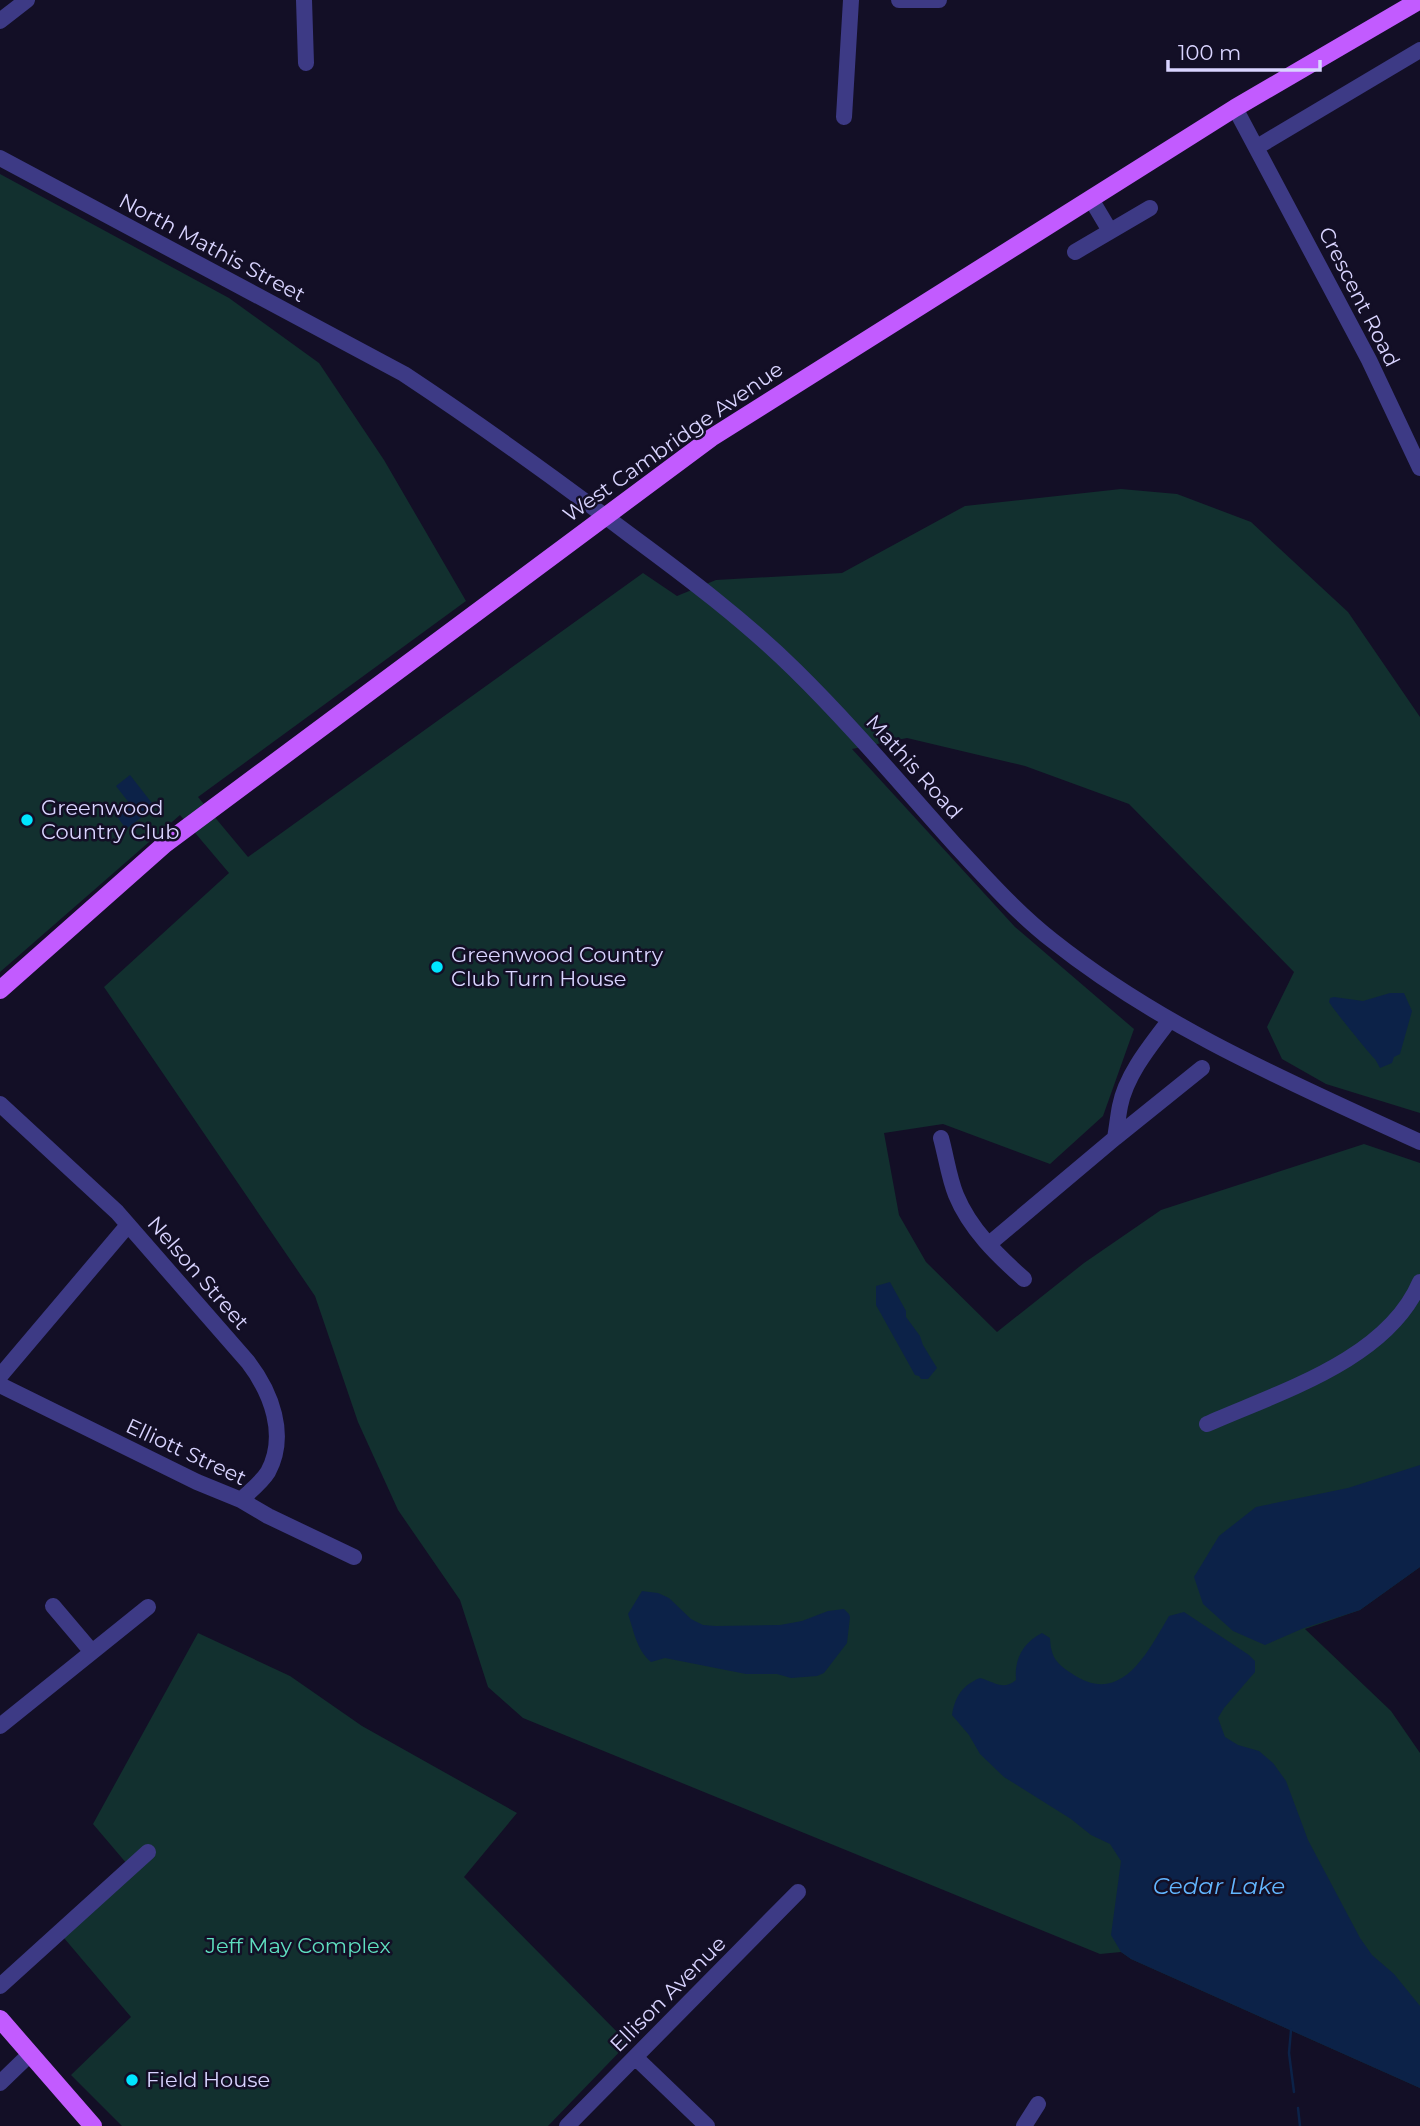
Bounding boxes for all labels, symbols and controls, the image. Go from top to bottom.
scale bar [1168,28,1320,72]
text: 100 m [1178,40,1241,65]
street label: North Mathis Street [115,188,310,307]
street label: Crescent Road [1313,223,1405,371]
street label: West Cambridge Avenue [558,356,787,527]
street label: Mathis Road [861,709,968,824]
place label: Greenwood Country Club [41,795,179,844]
marker: Greenwood Country Club [19,812,35,828]
place label: Greenwood Country Club Turn House [451,942,664,991]
marker: Greenwood Country Club Turn House [429,959,445,975]
street label: Nelson Street [142,1211,254,1334]
street label: Elliott Street [122,1413,250,1490]
water label: Cedar Lake [1153,1872,1285,1900]
street label: Ellison Avenue [605,1931,731,2057]
park label: Jeff May Complex [204,1933,391,1958]
place label: Field House [146,2067,270,2092]
marker: Field House [124,2072,140,2088]

